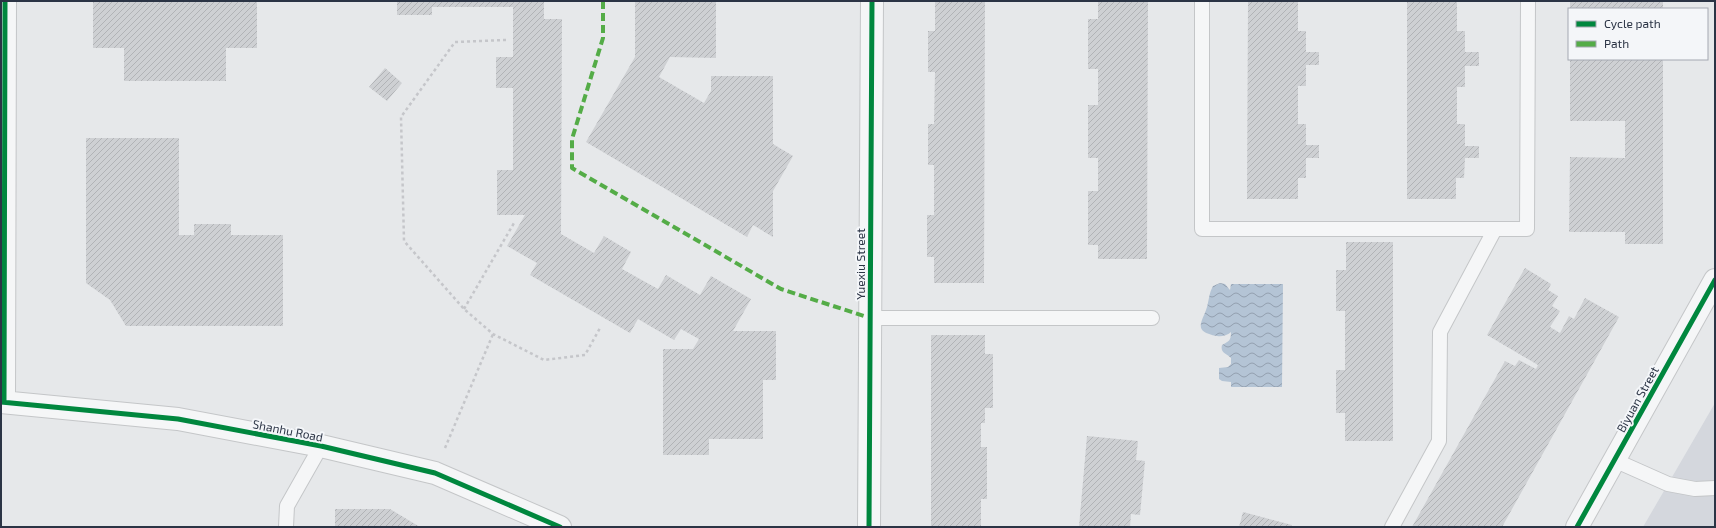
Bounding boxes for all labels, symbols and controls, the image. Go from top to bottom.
legend [1568,8,1708,60]
text: Cycle path [1604,16,1661,30]
text: Path [1604,36,1629,50]
street label: Yuexiu Street [853,228,867,300]
street label: Biyuan Street [1613,363,1661,434]
street label: Shanhu Road [252,416,324,444]

